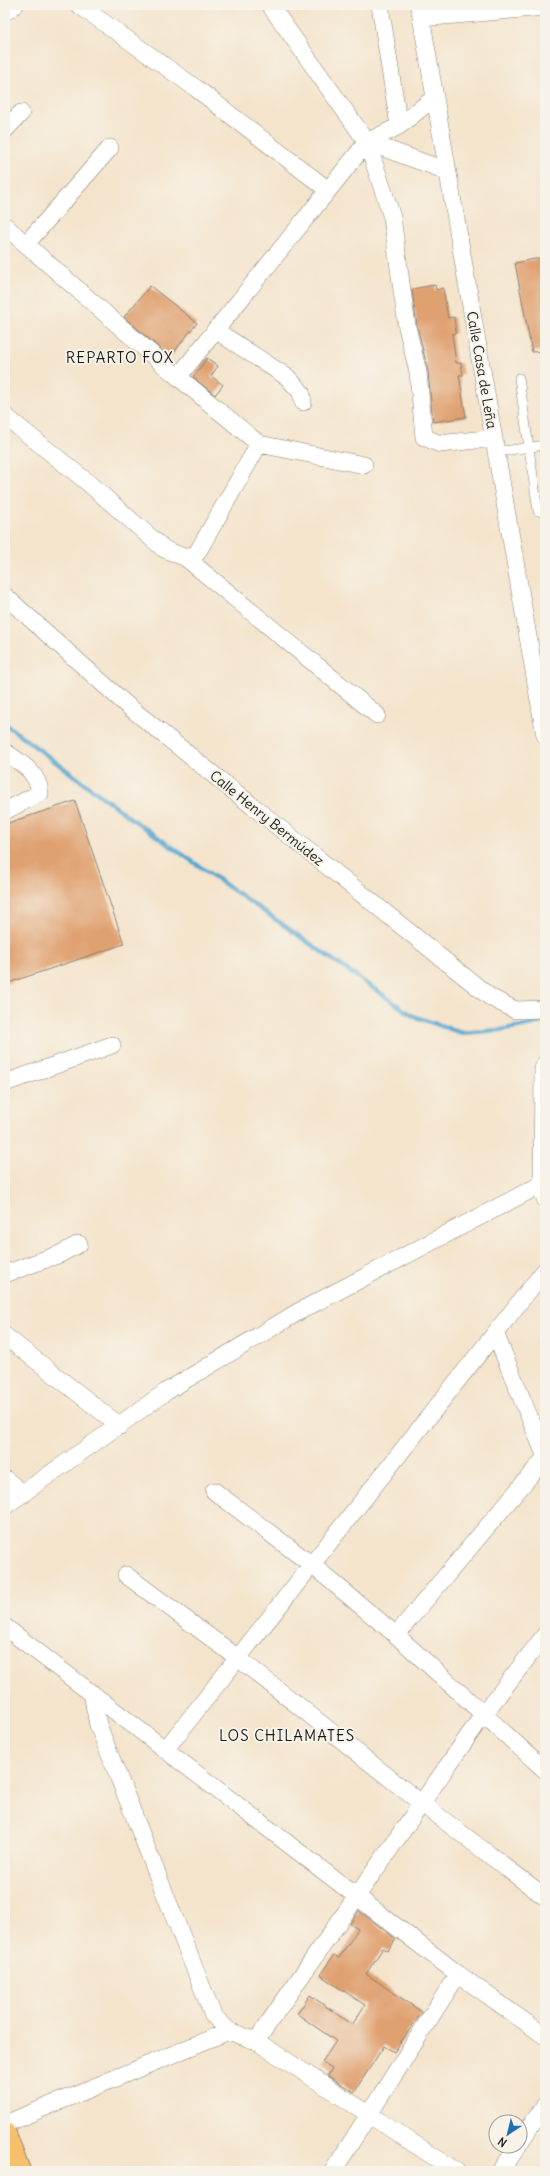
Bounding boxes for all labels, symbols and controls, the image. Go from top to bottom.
street label: Calle Casa de Leña [463,310,501,430]
district label: REPARTO FOX [66,348,174,367]
street label: Calle Henry Bermúdez [206,766,328,870]
district label: LOS CHILAMATES [219,1726,355,1745]
north arrow [488,2114,528,2154]
text: N [495,2134,509,2150]

